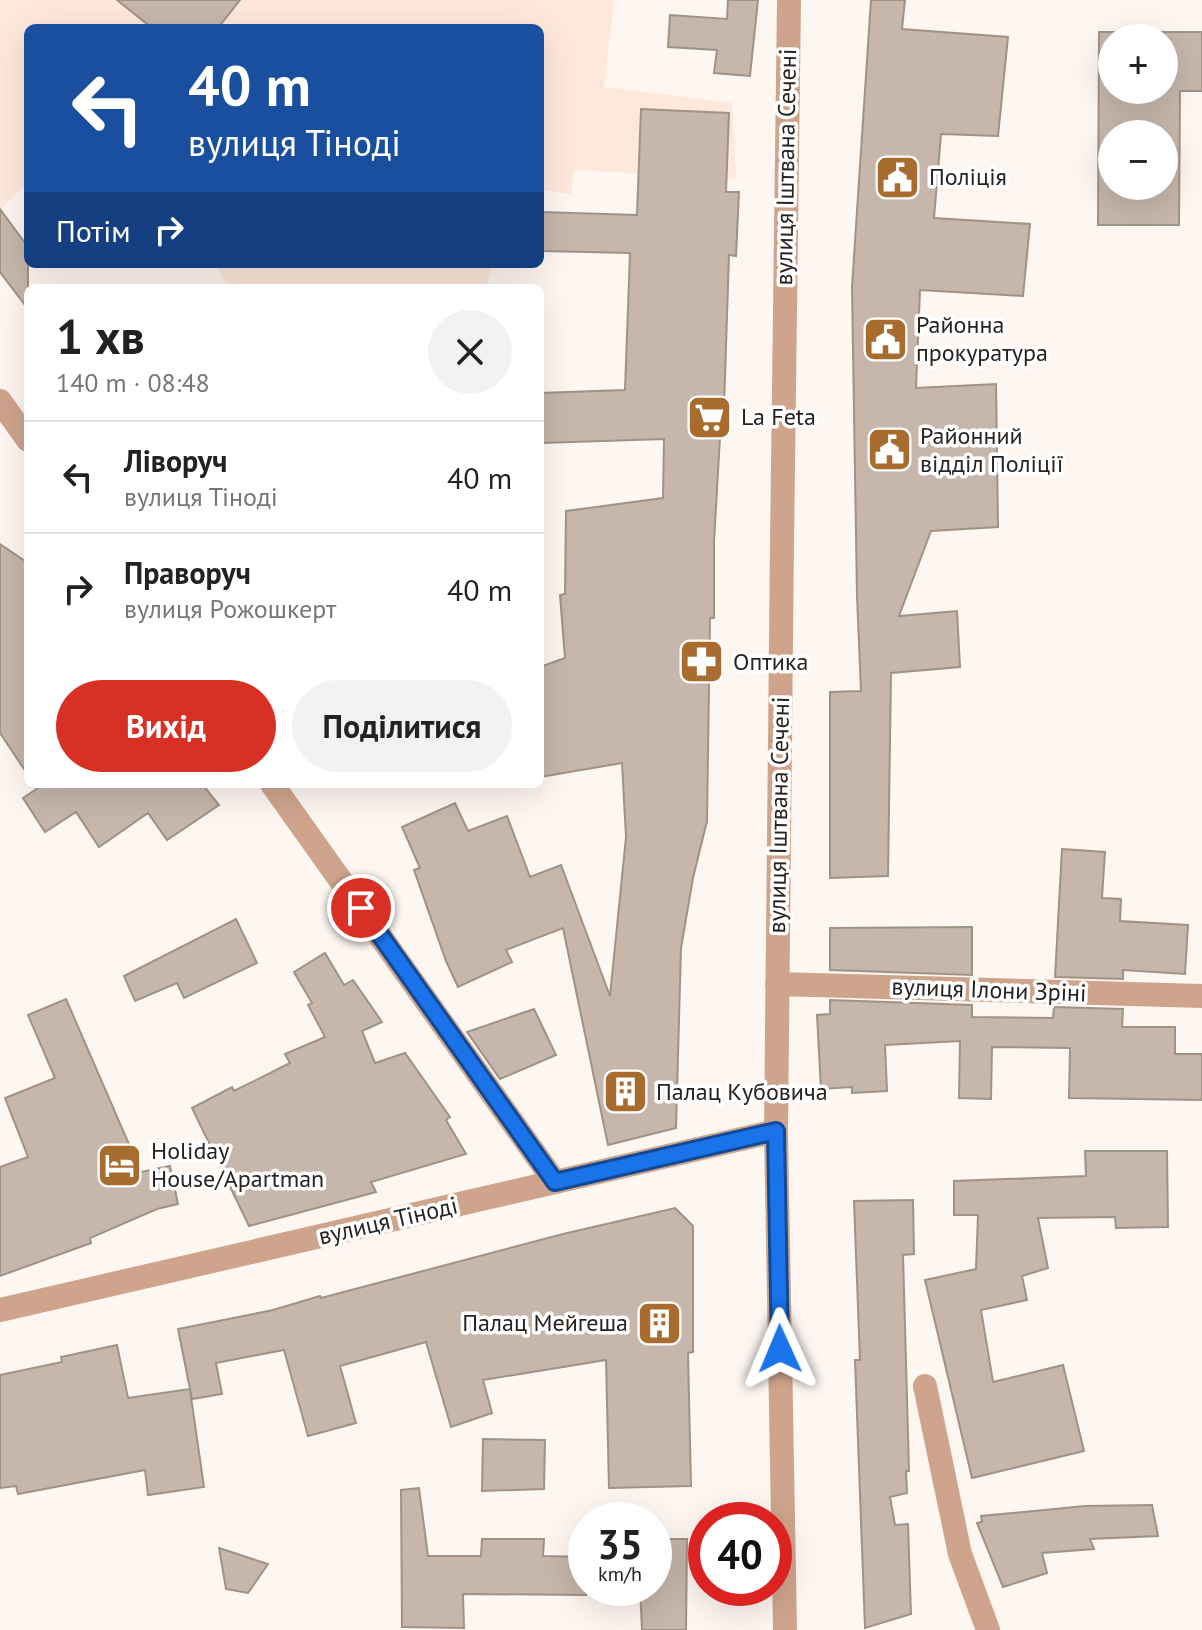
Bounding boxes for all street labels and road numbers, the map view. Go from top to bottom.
street label: вулиця Іштвана Сечені [768,48,803,286]
street label: вулиця Іштвана Сечені [761,696,796,934]
street label: вулиця Ілони Зріні [891,971,1087,1008]
street label: вулиця Тіноді [315,1189,461,1252]

